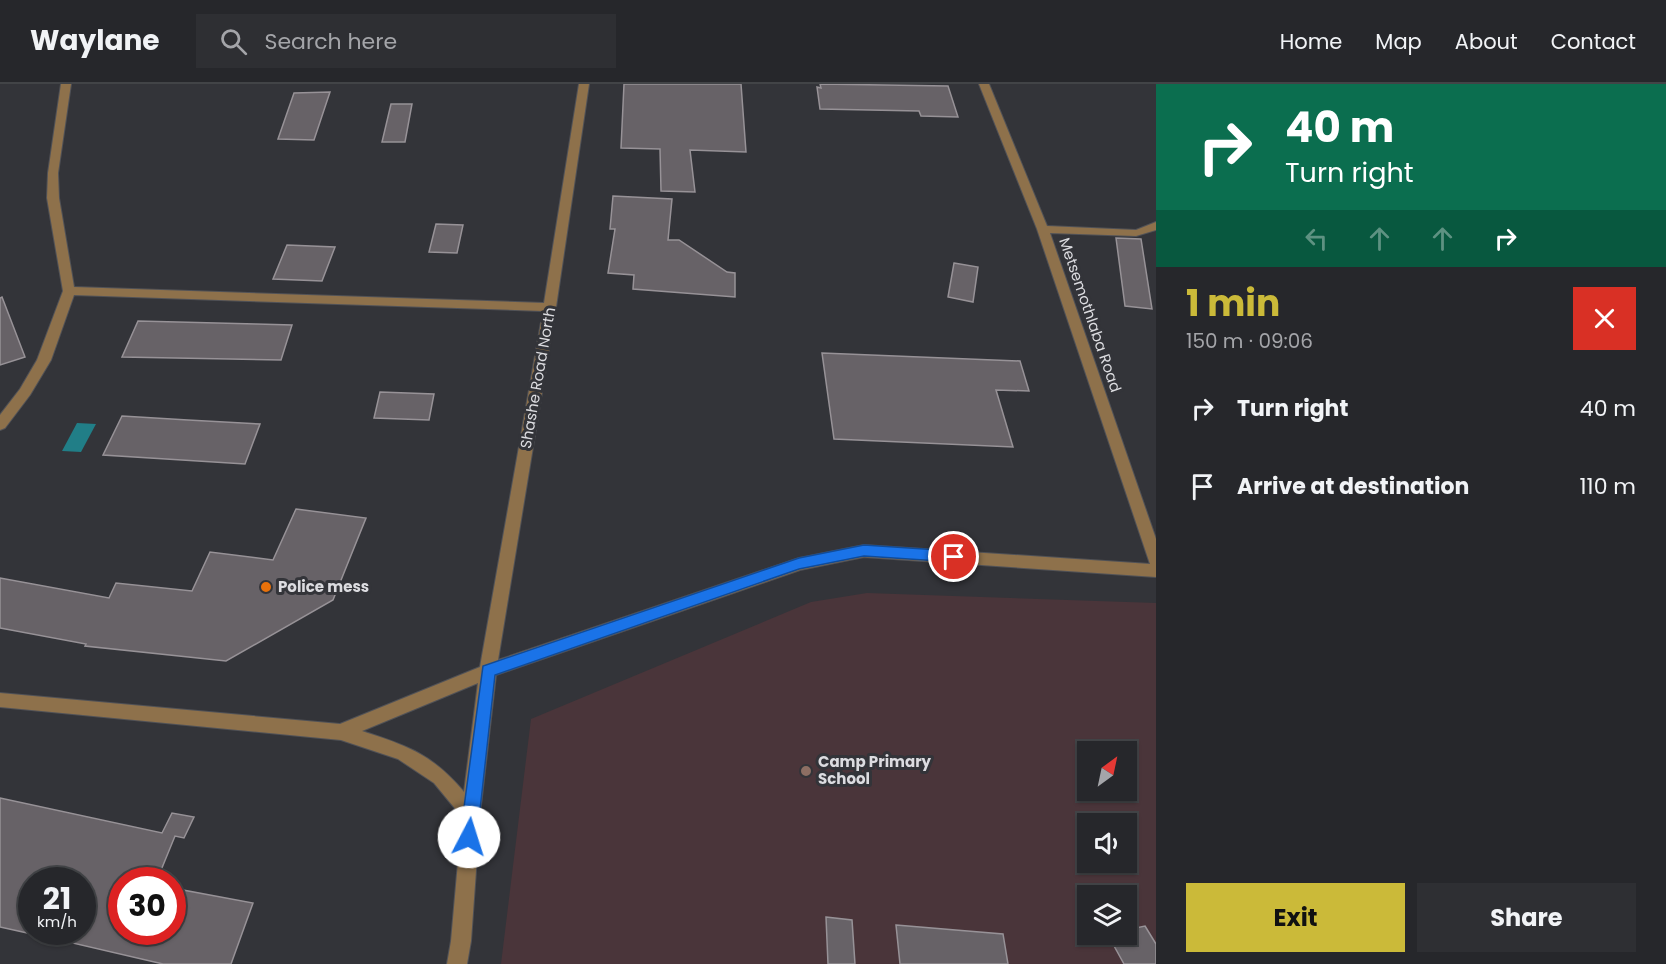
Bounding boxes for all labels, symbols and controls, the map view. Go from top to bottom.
search box [196,14,616,68]
text: Waylane [30,21,160,60]
icon: search [217,25,250,58]
text: Search here [265,26,397,57]
text: Home [1280,27,1342,56]
text: Map [1375,27,1422,56]
text: About [1455,27,1518,56]
text: Contact [1551,27,1636,56]
text: 40 m [1285,98,1394,157]
icon: right [1186,108,1264,186]
text: Turn right [1285,154,1414,191]
icon: left [1300,222,1333,255]
icon: ahead [1363,222,1396,255]
icon: ahead [1426,222,1459,255]
icon: right [1489,222,1522,255]
street label: Metsemothlaba Road [1054,235,1127,395]
text: 1 min [1186,278,1280,329]
button: close [1573,287,1636,350]
street label: Shashe Road North [515,306,560,450]
text: 150 m · 09:06 [1186,327,1313,355]
icon: right [1186,392,1219,425]
text: Turn right [1237,393,1348,424]
text: 40 m [1580,393,1636,424]
icon: arrive [1186,470,1219,503]
text: Arrive at destination [1237,471,1469,502]
text: 110 m [1580,471,1636,502]
pin [928,531,979,582]
icon: arrive [937,540,970,573]
place label: Police mess [278,576,369,597]
marker: Police mess [259,580,273,594]
north arrow [1077,741,1137,801]
map controls [1077,741,1137,945]
place label: Camp Primary School [818,751,932,789]
marker: Camp Primary School [799,764,813,778]
position arrow [437,805,501,869]
button: sound [1077,813,1137,873]
speed limit sign: 30 [108,867,186,945]
text: 21 [43,877,71,920]
button: Exit [1186,883,1405,952]
button: Share [1417,883,1636,952]
button: layers [1077,885,1137,945]
text: km/h [37,911,77,932]

